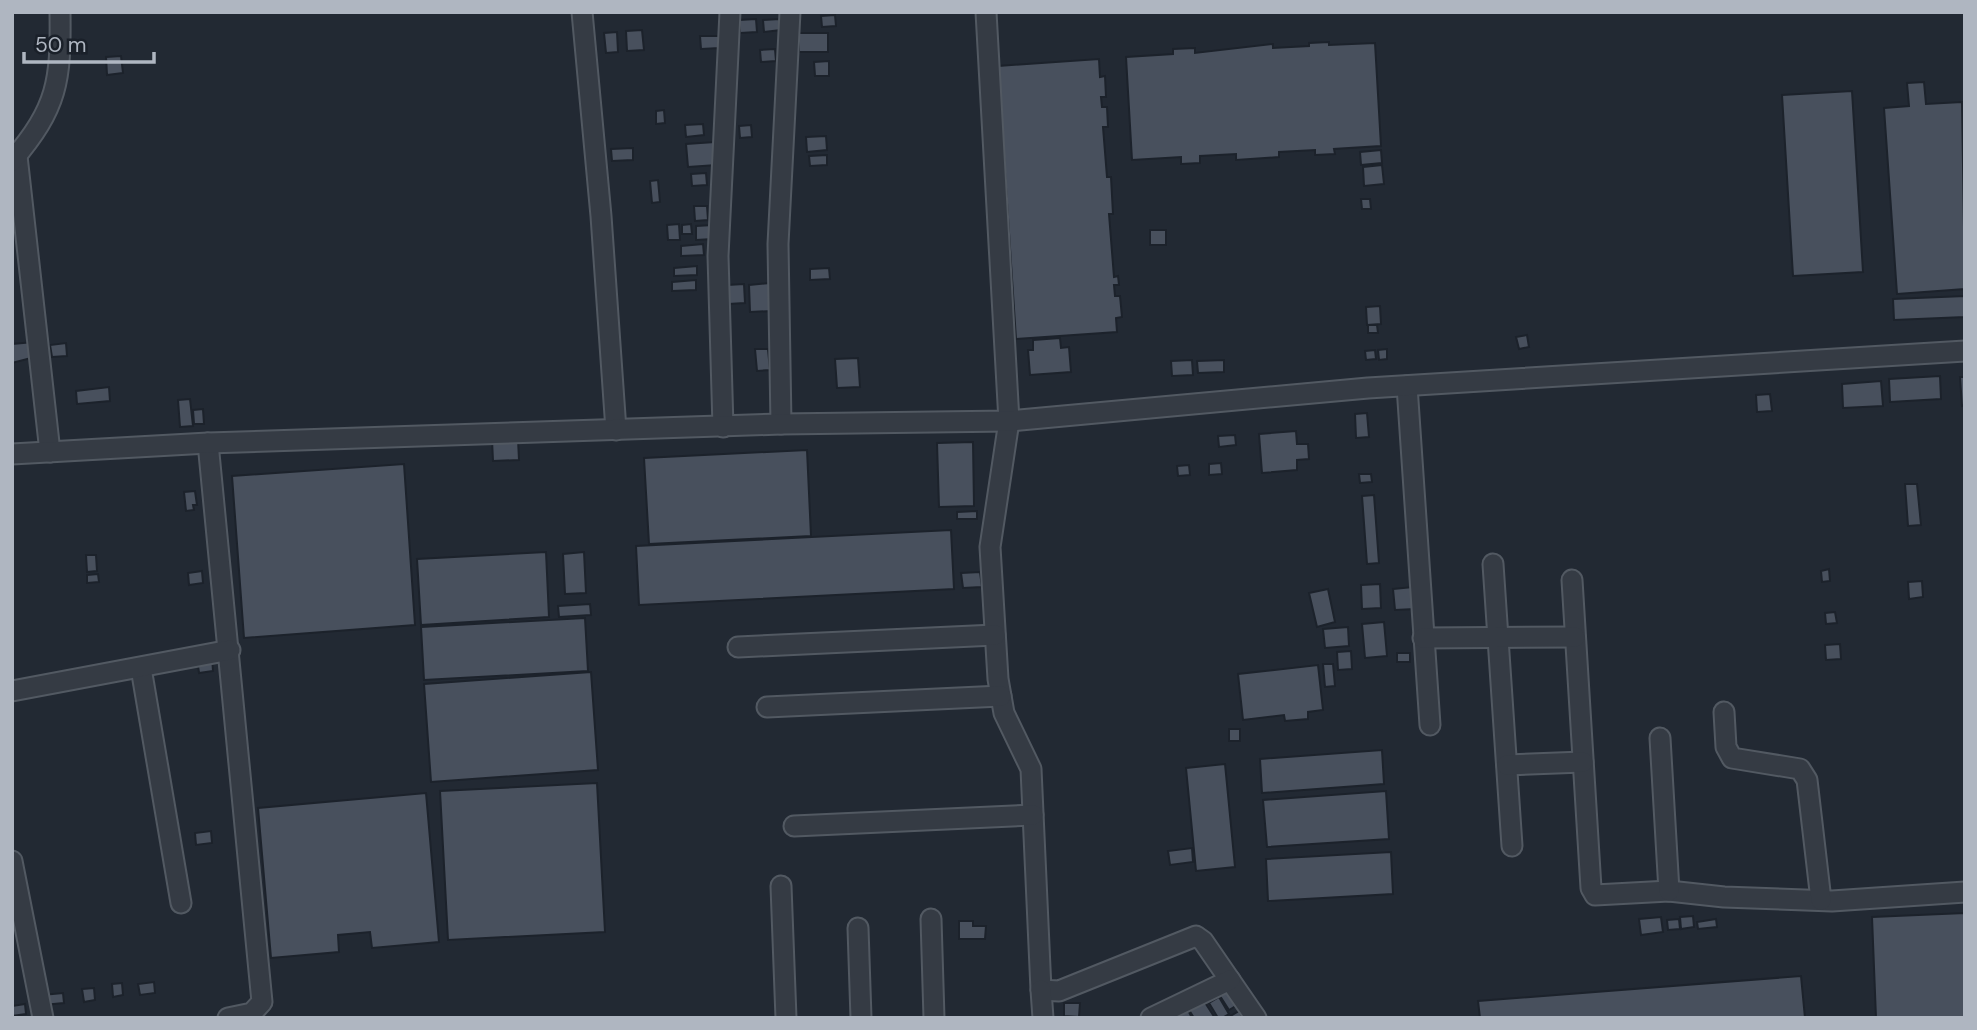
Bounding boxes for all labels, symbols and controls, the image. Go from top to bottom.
scale bar [24,21,154,65]
text: 50 m [35,31,86,59]

